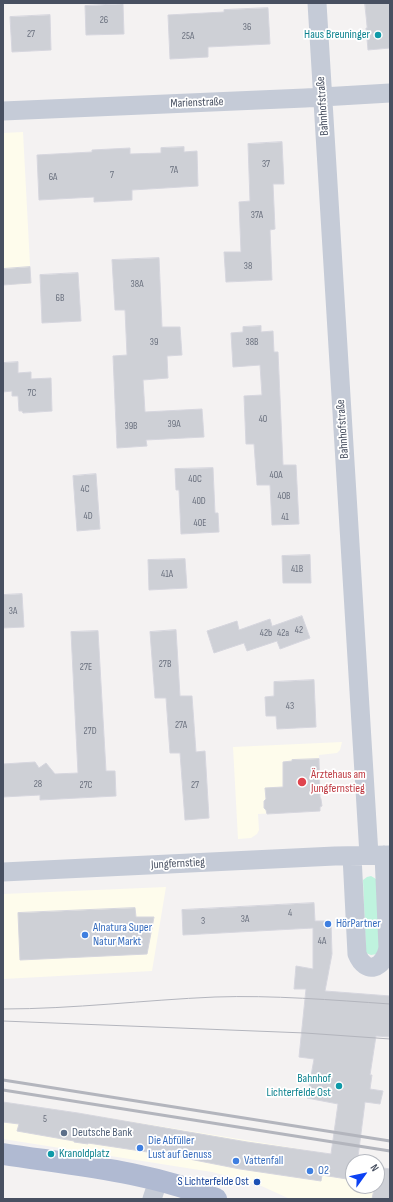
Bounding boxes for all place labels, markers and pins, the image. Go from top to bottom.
place label: Haus Breuninger [304,28,370,42]
marker: Haus Breuninger [373,30,383,40]
place label: Ärztehaus am Jungfernstieg [311,768,366,796]
marker: Ärztehaus am Jungfernstieg [296,776,308,788]
place label: HörPartner [336,917,381,931]
marker: HörPartner [323,919,333,929]
place label: Alnatura Super Natur Markt [93,921,152,949]
marker: Alnatura Super Natur Markt [80,930,90,940]
place label: Bahnhof Lichterfelde Ost [266,1072,331,1100]
marker: Bahnhof Lichterfelde Ost [334,1081,344,1091]
place label: Deutsche Bank [72,1126,132,1140]
marker: Deutsche Bank [59,1128,69,1138]
place label: Die Abfüller Lust auf Genuss [148,1134,212,1162]
marker: Die Abfüller Lust auf Genuss [135,1143,145,1153]
place label: Kranoldplatz [59,1147,109,1161]
marker: Kranoldplatz [46,1149,56,1159]
place label: Vattenfall [244,1154,283,1168]
marker: Vattenfall [231,1156,241,1166]
place label: O2 [318,1164,329,1178]
marker: O2 [305,1166,315,1176]
place label: S Lichterfelde Ost [177,1175,249,1189]
marker: S Lichterfelde Ost [252,1177,262,1187]

